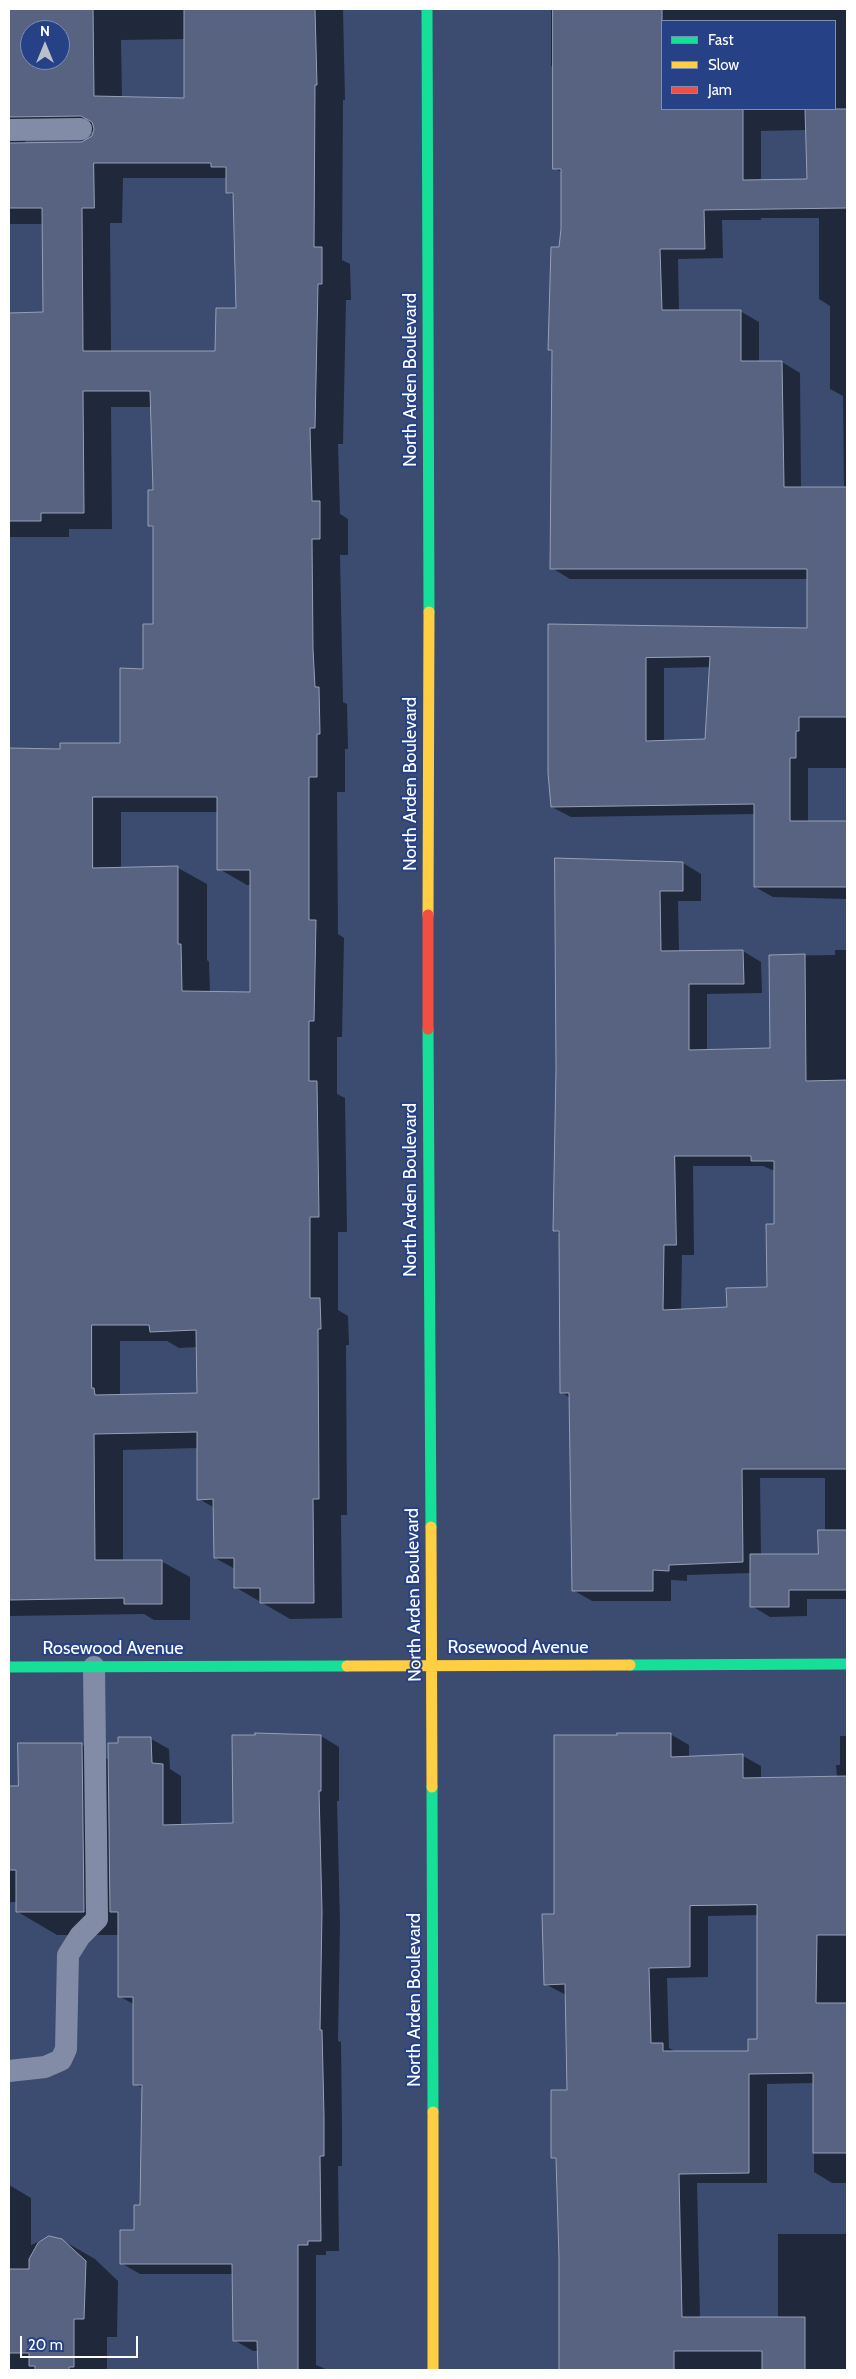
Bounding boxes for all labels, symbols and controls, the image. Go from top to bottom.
north arrow [20,20,70,70]
legend [661,20,836,110]
text: N [40,22,50,40]
text: Fast [708,31,733,49]
text: Slow [708,56,739,74]
text: Jam [708,81,732,99]
street label: North Arden Boulevard [400,293,422,467]
street label: North Arden Boulevard [400,697,422,871]
street label: North Arden Boulevard [400,1103,422,1277]
street label: North Arden Boulevard [402,1508,426,1682]
street label: Rosewood Avenue [448,1637,588,1659]
street label: Rosewood Avenue [43,1638,183,1660]
street label: North Arden Boulevard [404,1913,426,2087]
scale bar [22,2326,140,2358]
text: 20 m [28,2336,63,2354]

